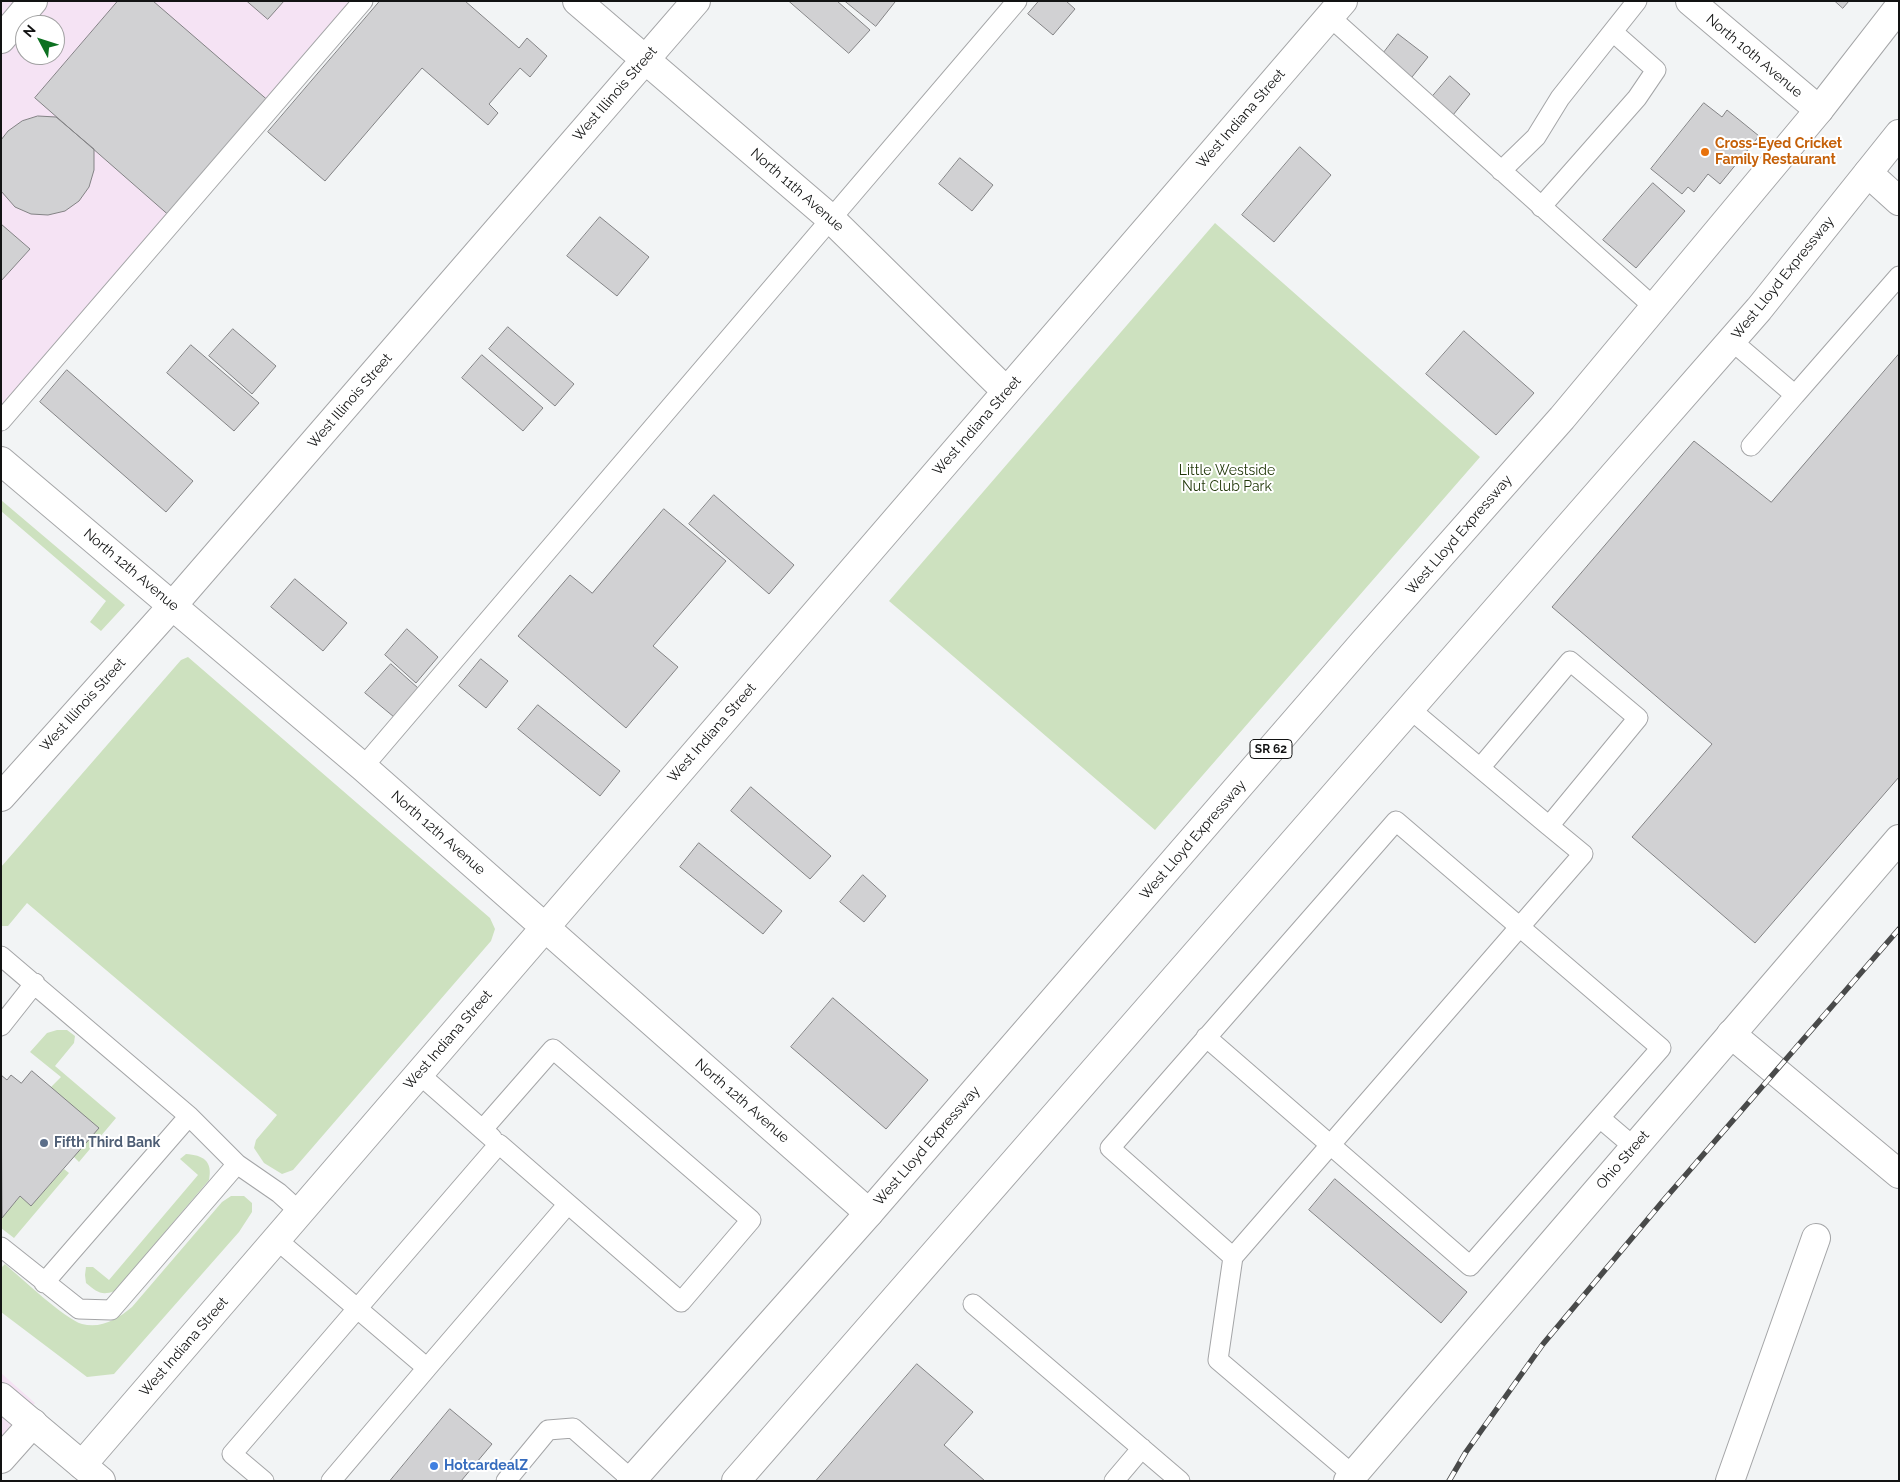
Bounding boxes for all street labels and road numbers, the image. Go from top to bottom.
street label: North 10th Avenue [1702,11,1806,101]
street label: West Illinois Street [569,43,661,145]
street label: West Indiana Street [1193,66,1289,172]
street label: North 11th Avenue [747,145,847,235]
street label: West Lloyd Expressway [1728,213,1838,343]
street label: West Illinois Street [304,350,396,452]
street label: West Indiana Street [929,373,1025,479]
street label: West Lloyd Expressway [1402,472,1516,598]
street label: North 12th Avenue [80,525,182,615]
street label: West Illinois Street [37,655,129,755]
street label: West Indiana Street [664,680,760,786]
road number: SR 62 [1250,740,1292,759]
street label: West Lloyd Expressway [1136,777,1250,903]
street label: North 12th Avenue [388,788,488,878]
street label: West Indiana Street [400,987,496,1093]
street label: North 12th Avenue [692,1056,792,1146]
street label: West Lloyd Expressway [870,1083,984,1209]
street label: Ohio Street [1593,1127,1653,1193]
street label: West Indiana Street [136,1294,232,1400]

